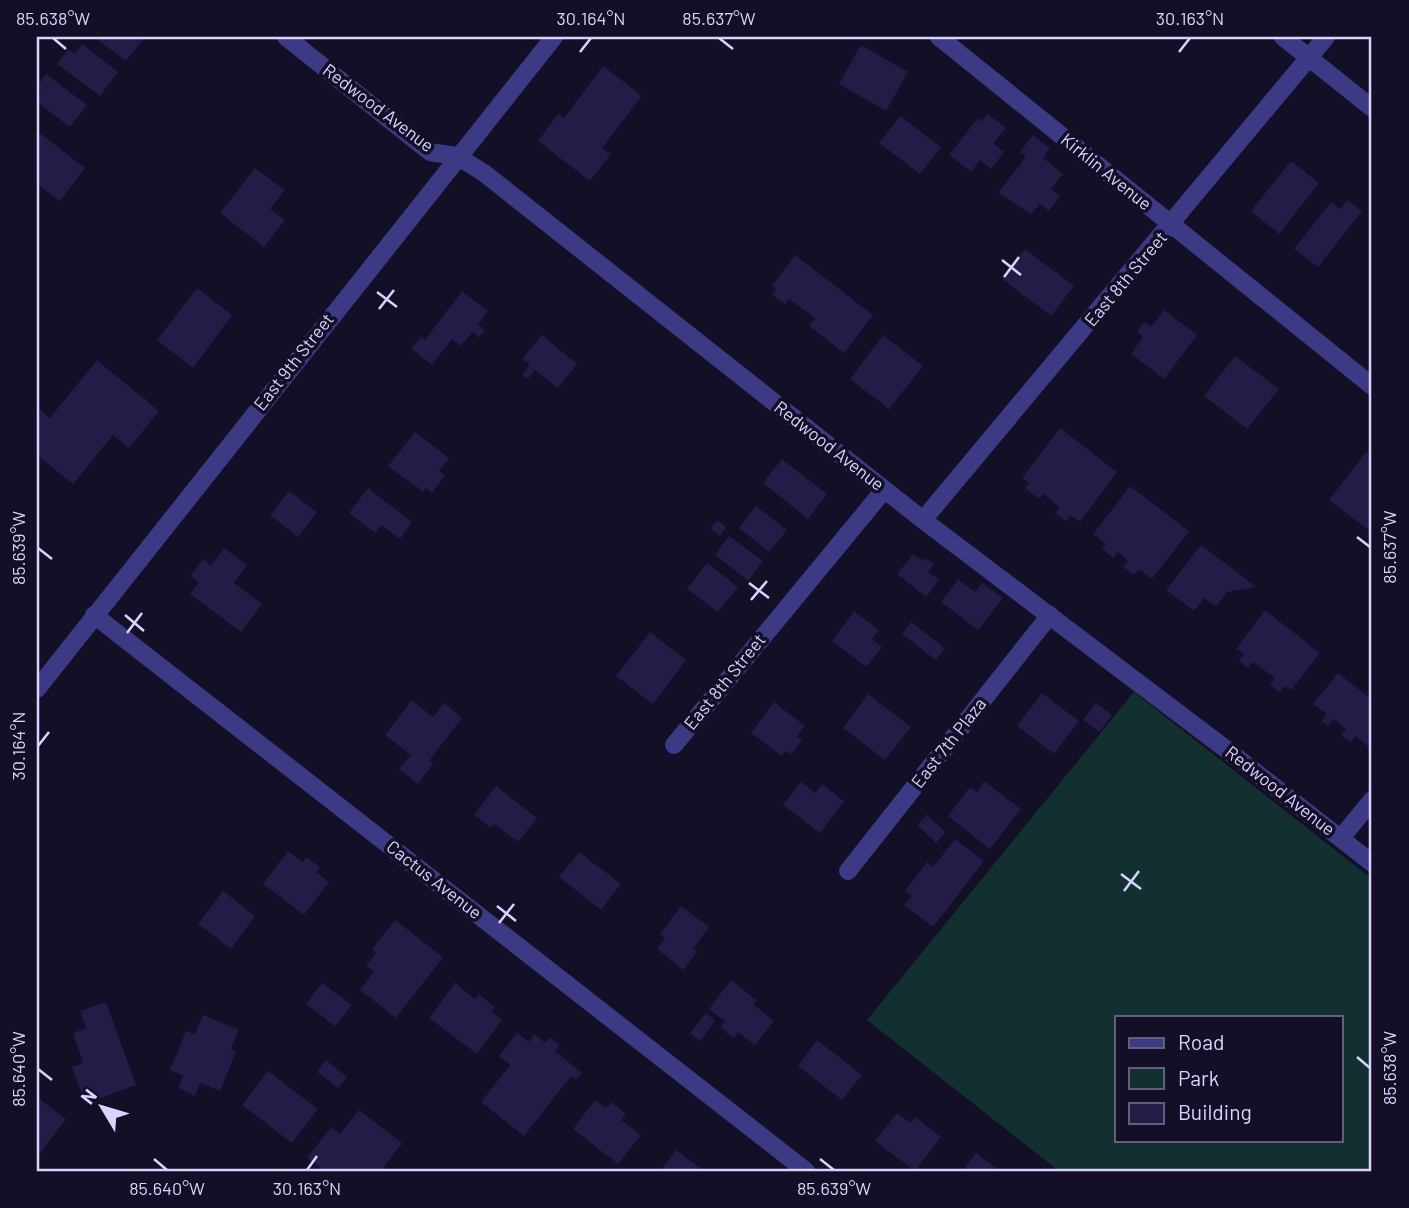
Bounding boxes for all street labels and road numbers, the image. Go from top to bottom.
street label: Redwood Avenue [319,58,438,156]
street label: Kirklin Avenue [1057,128,1156,215]
street label: East 8th Street [1079,226,1171,330]
street label: East 9th Street [248,308,338,414]
street label: Redwood Avenue [770,396,889,495]
street label: East 8th Street [679,629,770,734]
street label: East 7th Plaza [906,693,990,792]
street label: Redwood Avenue [1221,741,1340,840]
street label: Cactus Avenue [383,835,487,923]

